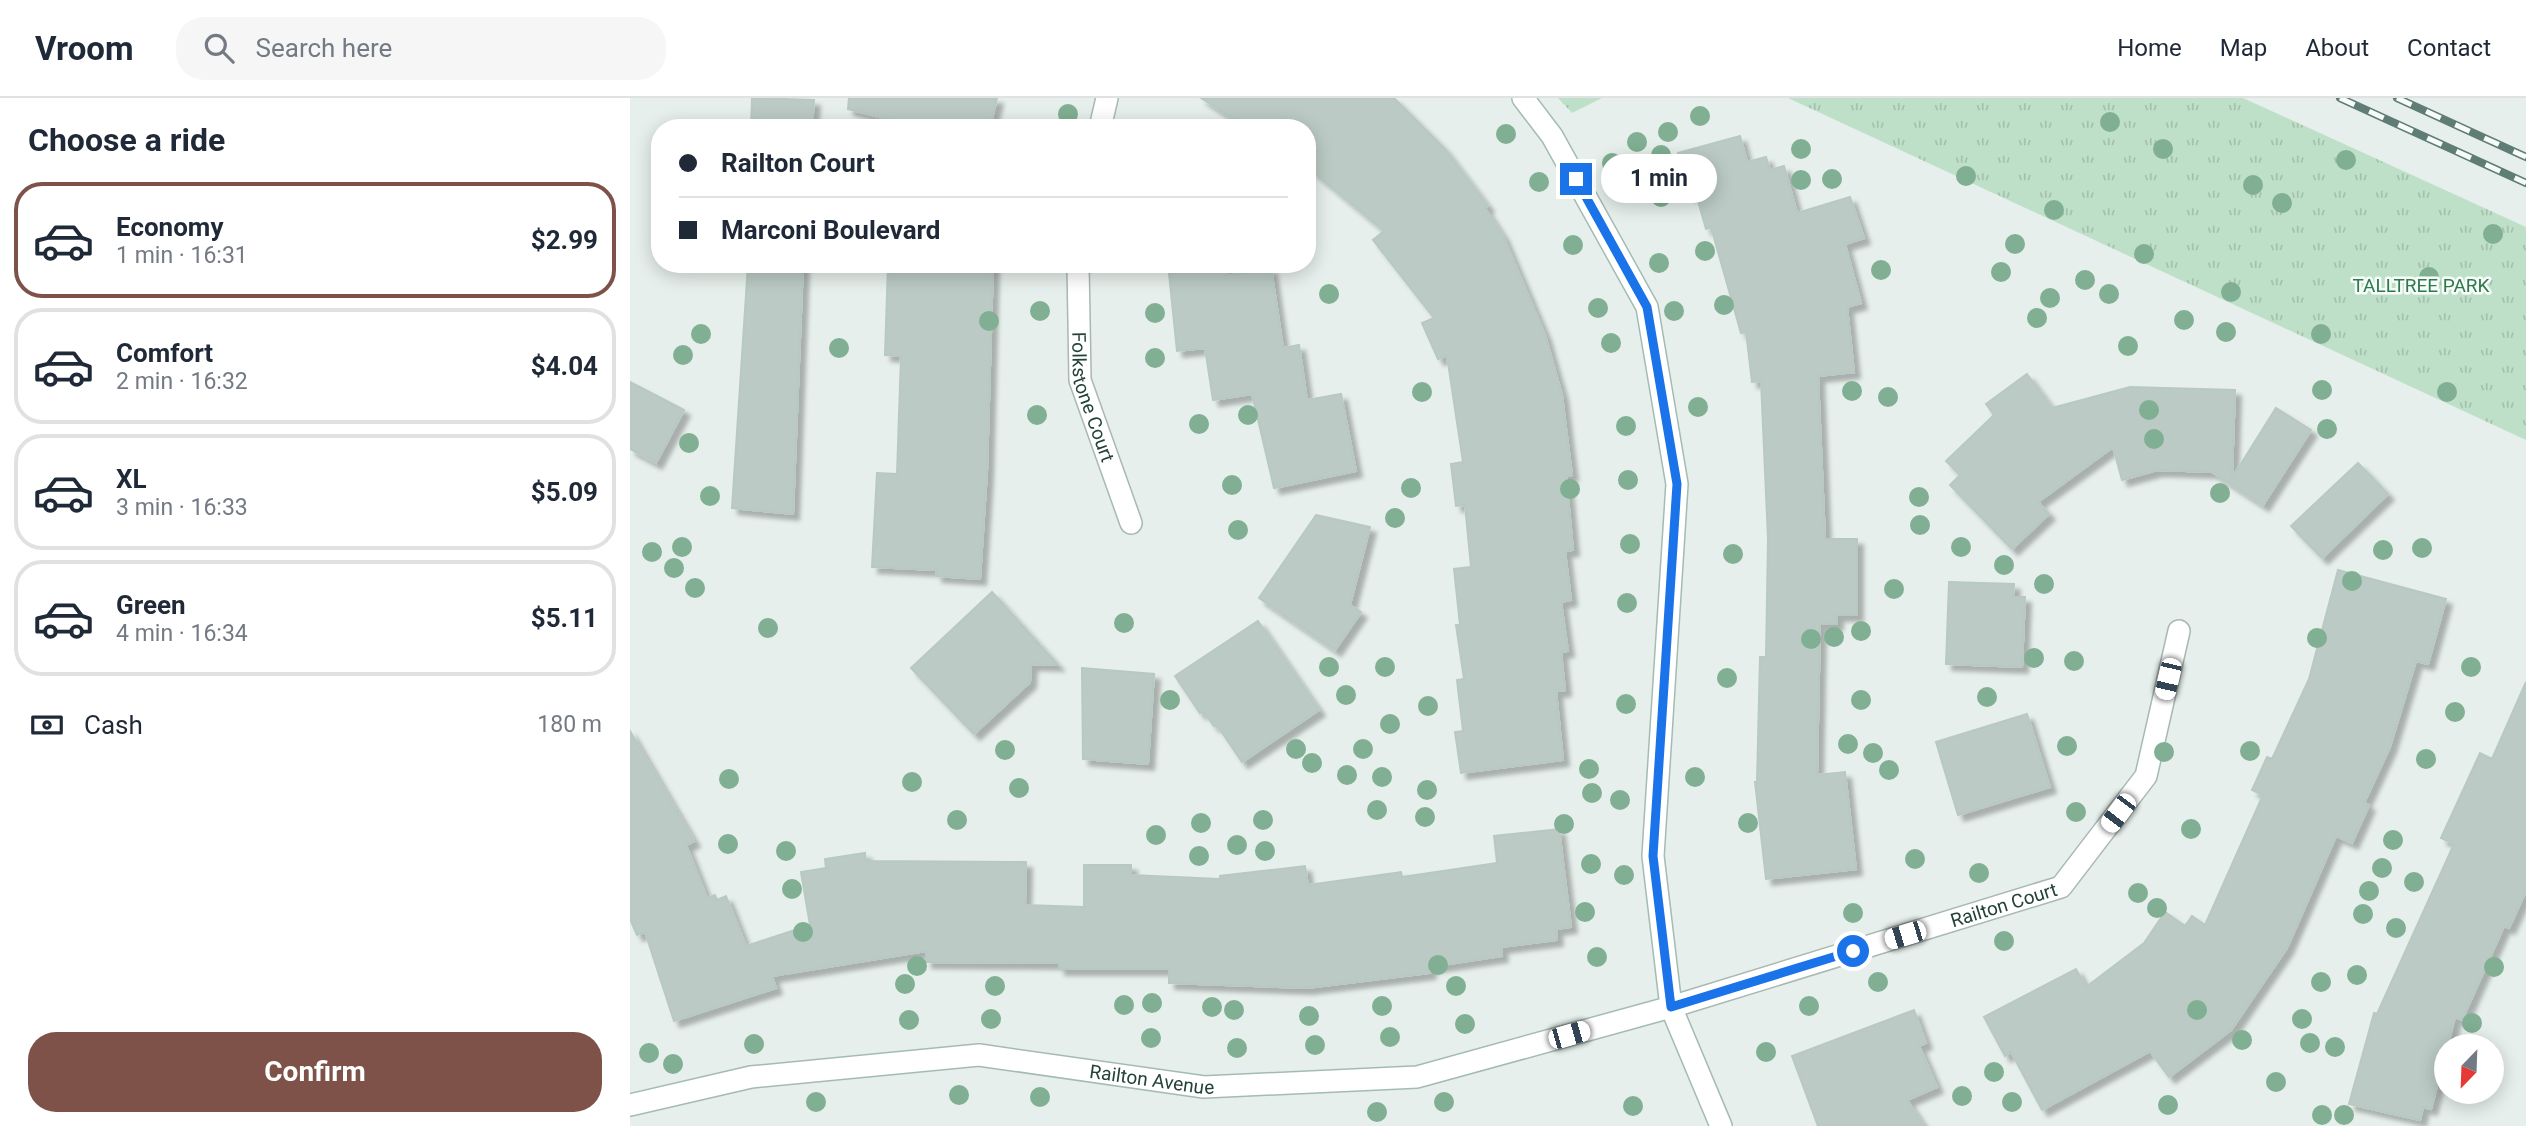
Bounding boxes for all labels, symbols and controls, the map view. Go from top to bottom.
search box [176,17,666,80]
text: Vroom [35,29,134,68]
icon: search [200,29,238,67]
text: Search here [256,33,392,63]
text: Home [2117,34,2182,62]
text: Map [2220,34,2267,62]
text: About [2305,34,2369,62]
text: Contact [2407,34,2491,62]
text: Choose a ride [28,121,225,159]
text: Railton Court [721,148,875,178]
callout: 1 min [1600,154,1716,204]
route end [1560,163,1592,195]
text: 1 min [1630,165,1688,192]
icon: car [32,209,95,272]
text: Economy [116,212,223,242]
text: Marconi Boulevard [721,215,941,245]
text: $2.99 [531,225,598,255]
text: 1 min · 16:31 [116,242,248,269]
park label: TALLTREE PARK [2353,274,2490,297]
street label: Folkstone Court [1067,332,1119,465]
icon: car [32,335,95,398]
text: Comfort [116,338,213,368]
text: $4.04 [531,351,598,381]
text: 2 min · 16:32 [116,368,248,395]
icon: car [32,461,95,524]
text: XL [116,464,147,494]
text: $5.09 [531,477,598,507]
text: 3 min · 16:33 [116,494,248,521]
icon: car [32,587,95,650]
text: Green [116,590,186,620]
text: $5.11 [531,603,598,633]
text: 4 min · 16:34 [116,620,248,647]
car [2154,656,2183,702]
icon: cash [28,706,66,744]
text: Cash [84,710,143,740]
text: 180 m [537,711,602,738]
car [2097,790,2140,836]
street label: Railton Court [1948,878,2060,932]
car [1882,919,1929,951]
route start [1837,935,1869,967]
car [1546,1019,1593,1051]
button: Confirm [28,1032,602,1112]
north arrow [2434,1034,2504,1104]
map controls [2434,1034,2504,1104]
street label: Railton Avenue [1088,1060,1215,1099]

